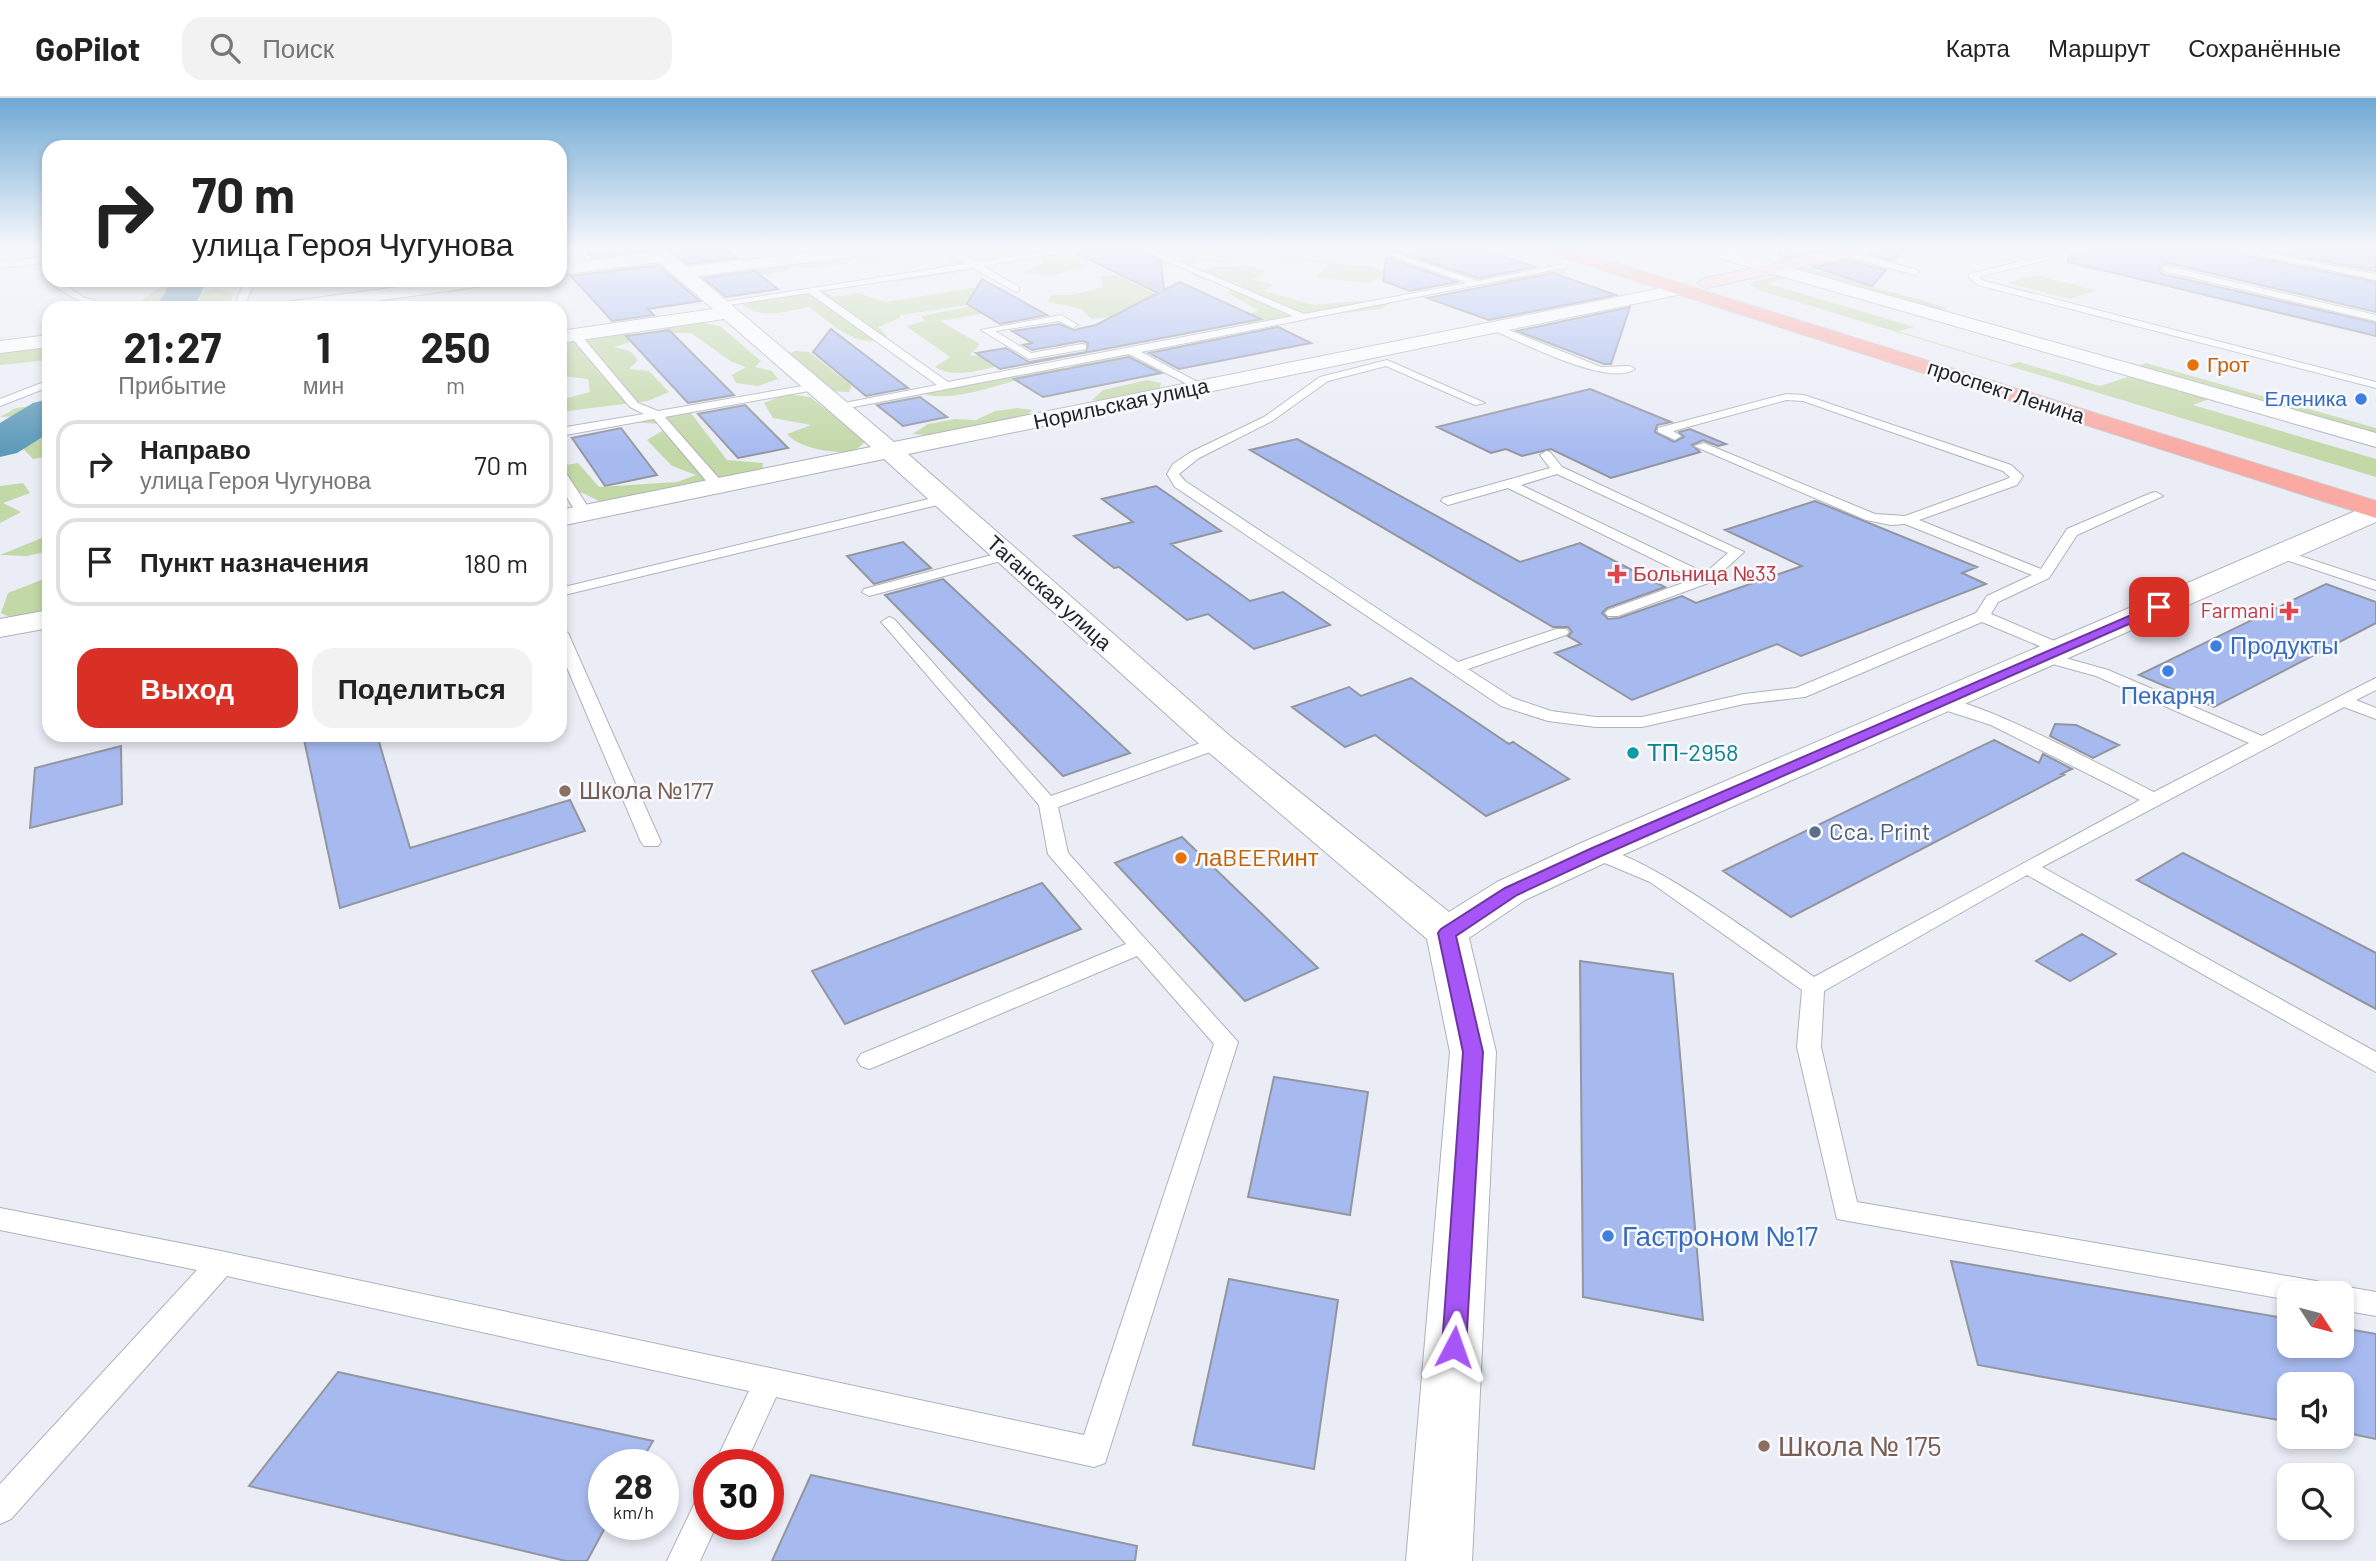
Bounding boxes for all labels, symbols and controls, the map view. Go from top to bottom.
search box [182,17,672,80]
text: GoPilot [35,28,140,68]
icon: search [206,29,244,67]
text: Поиск [262,32,334,63]
text: Карта [1946,33,2010,62]
text: Маршрут [2048,33,2150,62]
text: Сохранённые [2188,33,2341,62]
text: 70 m [192,164,295,223]
icon: right [77,168,168,259]
text: улица Героя Чугунова [192,224,514,262]
text: 21:27 [124,321,221,371]
text: 1 [316,321,331,371]
text: 250 [421,321,491,371]
place label: Грот [2207,351,2250,376]
street label: проспект Ленина [1925,353,2088,428]
marker: Грот [2185,357,2201,373]
text: Прибытие [118,371,226,399]
text: мин [303,371,344,399]
text: m [446,371,465,399]
street label: Норильская улица [1031,372,1211,433]
place label: Еленика [2264,385,2347,410]
marker: Еленика [2353,391,2369,407]
text: Направо [140,433,251,464]
icon: right [81,445,119,483]
text: 70 m [474,449,528,480]
text: улица Героя Чугунова [140,466,371,494]
street label: Таганская улица [982,529,1118,655]
icon: arrive [81,543,119,581]
text: Пункт назначения [140,546,369,577]
text: 180 m [464,547,528,578]
place label: Больница №33 [1633,560,1777,585]
marker: Больница №33 [1607,564,1627,584]
pin [2129,577,2189,637]
icon: arrive [2140,588,2178,626]
place label: Farmani [2201,597,2275,622]
marker: Farmani [2281,603,2297,619]
place label: Продукты [2230,630,2338,659]
marker: Продукты [2208,638,2224,654]
button: Выход [77,648,298,728]
button: Поделиться [312,648,532,728]
marker: Пекарня [2160,663,2176,679]
place label: Пекарня [2121,680,2215,709]
place label: ТП-2958 [1647,737,1739,766]
marker: ТП-2958 [1625,745,1641,761]
place label: Школа №177 [579,775,714,804]
marker: Школа №177 [557,783,573,799]
place label: Cca. Print [1829,816,1931,845]
marker: Cca. Print [1807,824,1823,840]
place label: лаBEERинт [1195,842,1319,871]
marker: лаBEERинт [1173,850,1189,866]
place label: Гастроном №17 [1622,1218,1818,1252]
marker: Гастроном №17 [1600,1228,1616,1244]
north arrow [2277,1281,2354,1358]
map controls [2277,1281,2354,1540]
position arrow [1417,1310,1491,1384]
button: sound [2277,1372,2354,1449]
place label: Школа № 175 [1778,1428,1942,1462]
marker: Школа № 175 [1756,1438,1772,1454]
speed limit sign: 30 [693,1449,784,1540]
button: search [2277,1463,2354,1540]
text: 28 [614,1464,653,1506]
text: km/h [613,1501,654,1523]

